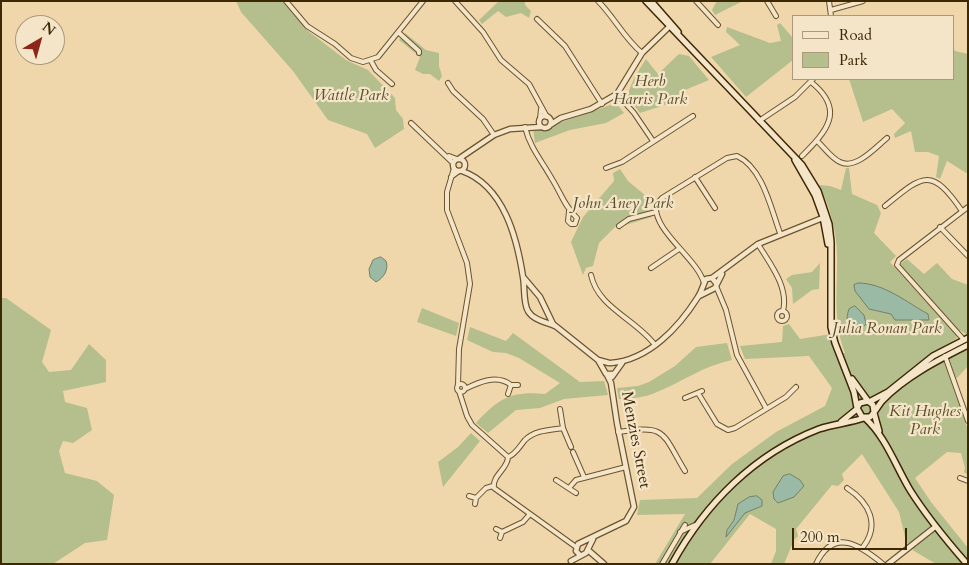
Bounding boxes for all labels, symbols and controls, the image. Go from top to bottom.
north arrow [15,15,65,65]
legend [792,15,954,80]
text: N [38,17,60,40]
text: Road [839,25,872,45]
text: Park [839,50,868,70]
park label: Herb Harris Park [613,72,687,110]
park label: Wattle Park [313,86,389,106]
park label: John Aney Park [573,194,673,214]
park label: Julia Ronan Park [832,319,942,339]
street label: Menzies Street [616,390,654,490]
park label: Kit Hughes Park [889,402,961,440]
scale bar [794,518,909,550]
text: 200 m [800,527,840,547]

